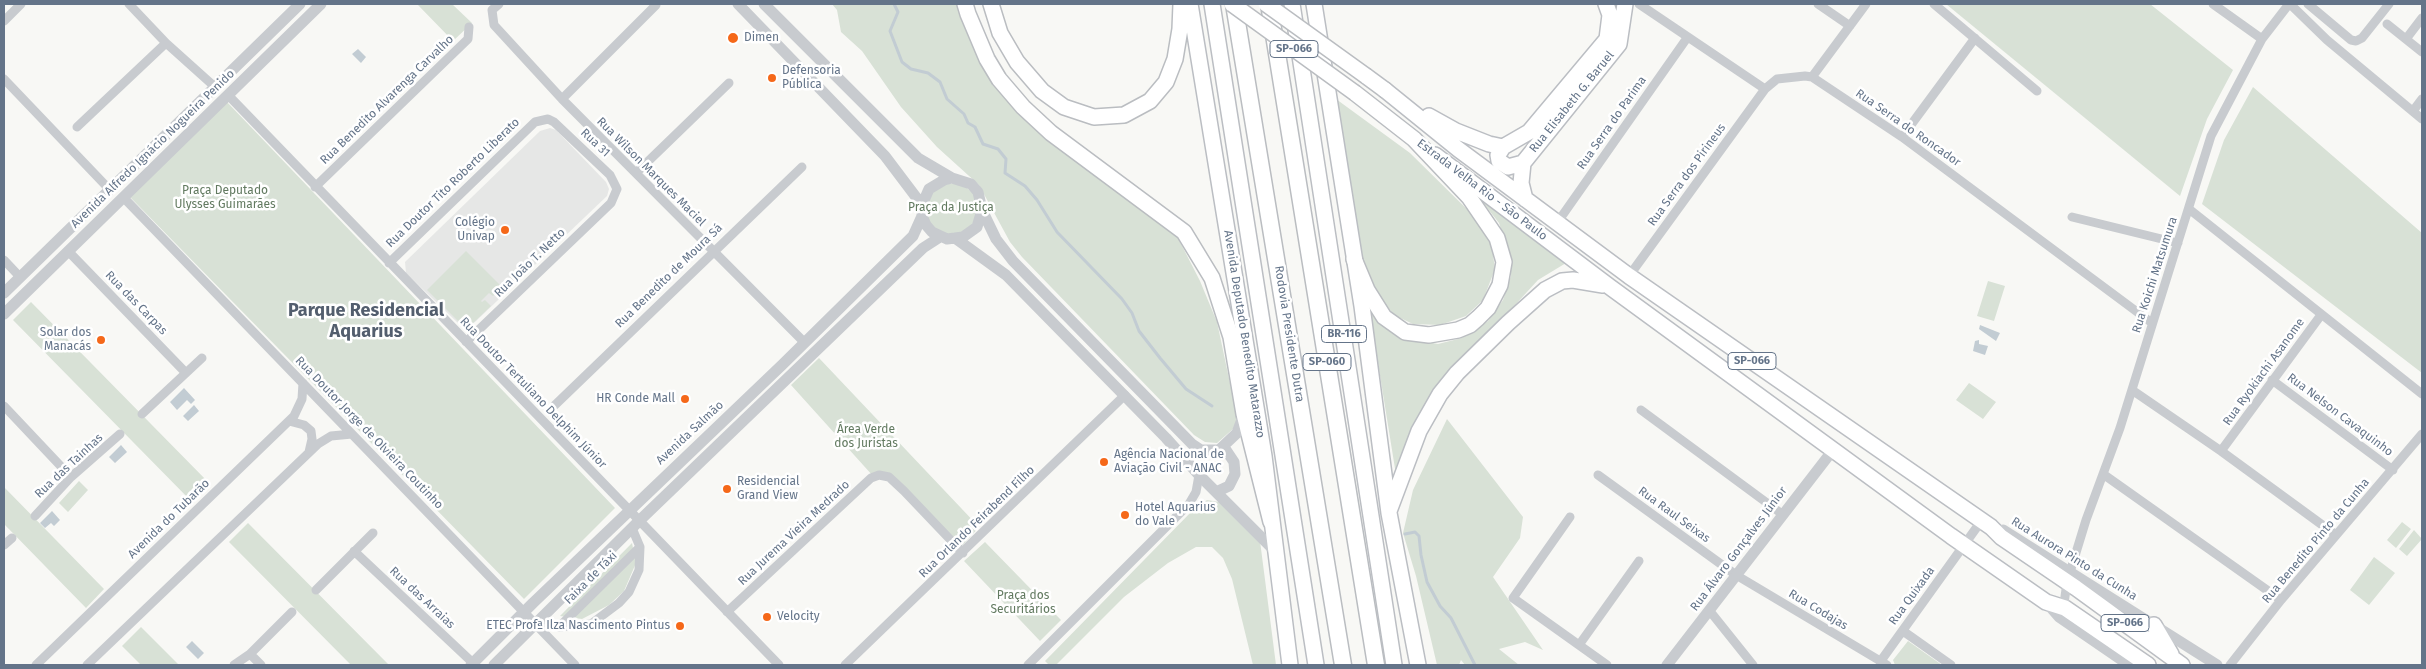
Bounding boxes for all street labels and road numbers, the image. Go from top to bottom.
street label: Rua Benedito Alvarenga Carvalho [317,32,457,168]
road number: SP-066 [1270,41,1318,58]
street label: Rua Elisabeth G. Baruel [1527,48,1617,156]
street label: Avenida Alfredo Ignácio Nogueira Penido [68,67,238,231]
street label: Rua Serra do Parima [1574,74,1650,172]
street label: Rua Serra do Roncador [1853,86,1963,170]
street label: Rua Wilson Marques Maciel [593,114,709,230]
street label: Rua Doutor Tito Roberto Liberato [383,115,523,251]
street label: Rua Serra dos Pirineus [1645,121,1729,229]
street label: Rua 31 [577,126,613,160]
street label: Estrada Velha Rio - São Paulo [1414,136,1550,244]
street label: Rua Koichi Matsumura [2129,215,2181,335]
street label: Rua Benedito de Moura Sá [612,221,726,331]
street label: Rua João T. Netto [492,226,568,300]
street label: Avenida Deputado Benedito Matarazzo [1220,229,1268,439]
street label: Rodovia Presidente Dutra [1271,265,1307,403]
street label: Rua das Carpas [102,268,170,338]
street label: Rua Doutor Tertuliano Delphim Júnior [457,314,609,472]
street label: Rua Ryokiachi Asanome [2220,315,2308,429]
road number: BR-116 [1322,326,1366,342]
road number: SP-066 [1728,352,1776,370]
street label: Rua Doutor Jorge de Olvieira Coutinho [292,354,446,512]
road number: SP-060 [1303,354,1351,371]
street label: Rua Nelson Cavaquinho [2284,370,2396,460]
street label: Avenida Salmão [653,398,727,468]
street label: Rua das Tainhas [32,431,106,501]
street label: Rua Orlando Feirabend Filho [916,463,1038,581]
street label: Rua Benedito Pinto da Cunha [2259,475,2373,607]
street label: Avenida do Tubarão [125,476,213,562]
street label: Rua Jurema Vieira Medrado [735,478,853,588]
street label: Rua Raul Seixas [1635,484,1713,546]
street label: Rua Álvaro Gonçalves Júnior [1688,484,1790,614]
street label: Rua Aurora Pinto da Cunha [2008,514,2140,604]
street label: Faixa de Táxi [562,549,620,607]
street label: Rua das Arraias [386,564,458,632]
street label: Rua Quixada [1886,564,1938,628]
street label: Rua Codajas [1786,587,1850,633]
road number: SP-066 [2101,614,2149,632]

